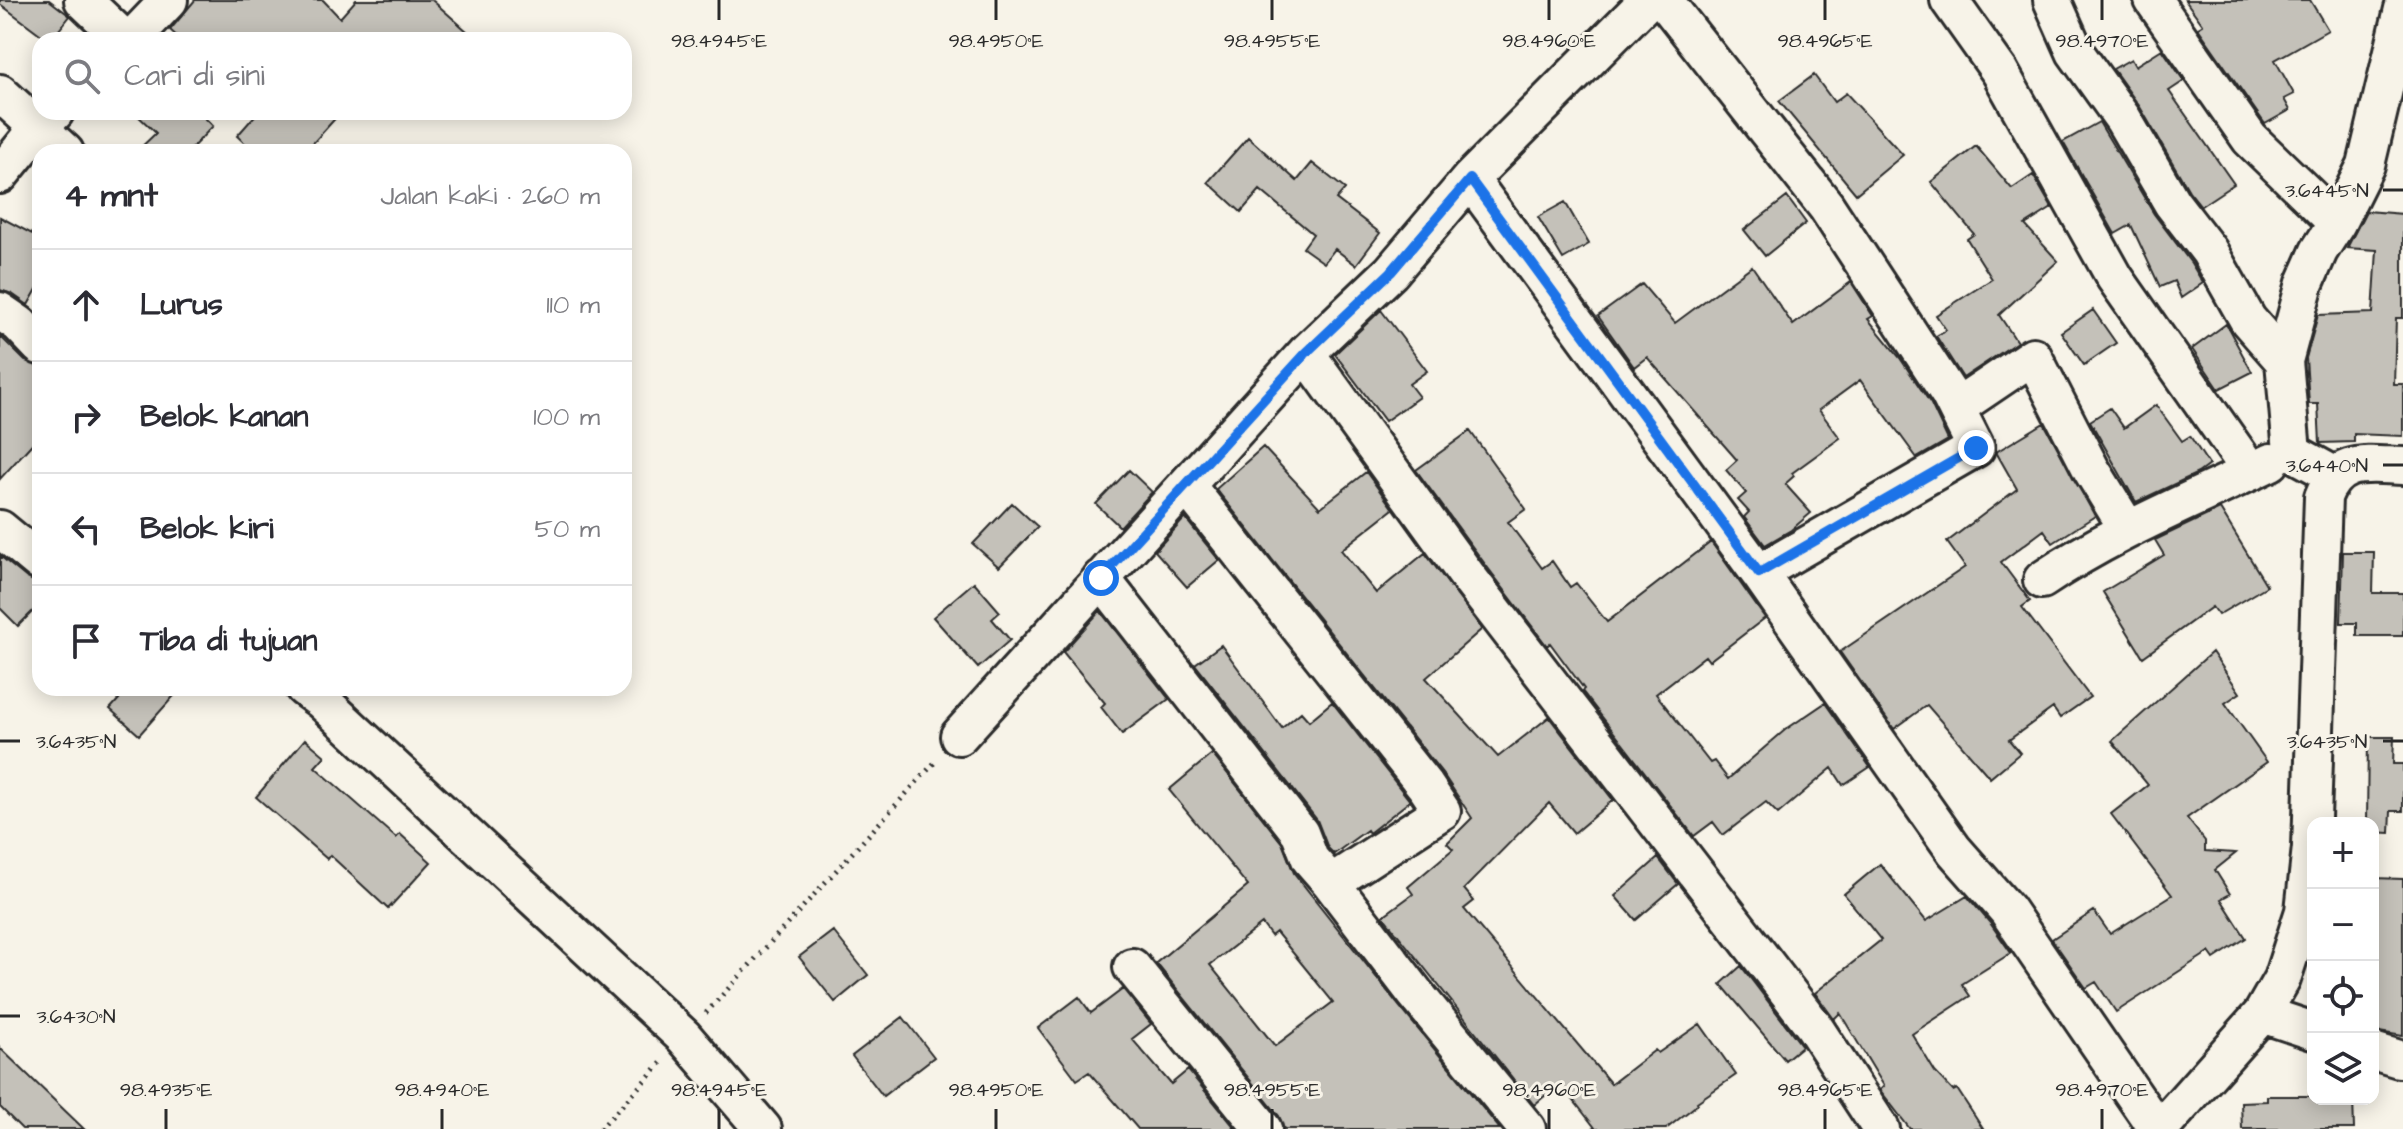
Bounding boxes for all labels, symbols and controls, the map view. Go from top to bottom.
text: 98.4945°E [671,27,767,55]
text: 98.4950°E [948,27,1044,55]
text: 98.4955°E [1224,27,1321,55]
text: 98.4960°E [1502,27,1596,55]
text: 98.4965°E [1777,27,1873,55]
text: 98.4970°E [2055,27,2149,55]
search box [32,32,632,120]
icon: search [60,54,104,98]
text: Cari di sini [124,55,265,97]
text: 4 mnt [64,172,158,220]
text: 3.6445°N [2285,177,2369,205]
text: Jalan kaki · 260 m [380,178,600,214]
icon: ahead [64,283,108,327]
text: Lurus [140,284,223,326]
text: 110 m [546,287,600,323]
icon: right [64,395,108,439]
text: Belok kanan [140,396,309,438]
text: 100 m [533,399,600,435]
route end [1958,430,1994,466]
text: 3.6440°N [2286,452,2368,480]
icon: left [64,507,108,551]
text: Belok kiri [140,508,274,550]
text: 50 m [535,511,600,547]
route start [1083,560,1119,596]
icon: arrive [64,619,108,663]
text: Tiba di tujuan [140,620,317,662]
text: 3.6435°N [36,728,116,756]
text: 3.6435°N [2287,728,2367,756]
map controls [2307,817,2379,1105]
button: + [2307,817,2379,889]
button: − [2307,889,2379,961]
button: locate [2307,961,2379,1033]
text: 3.6430°N [37,1003,115,1031]
button: layers [2307,1033,2379,1105]
text: 98.4935°E [120,1076,213,1104]
text: 98.4940°E [395,1076,489,1104]
text: 98.4945°E [671,1076,767,1104]
text: 98.4950°E [948,1076,1044,1104]
text: 98.4955°E [1224,1076,1321,1104]
text: 98.4960°E [1502,1076,1596,1104]
text: 98.4965°E [1777,1076,1873,1104]
text: 98.4970°E [2055,1076,2149,1104]

